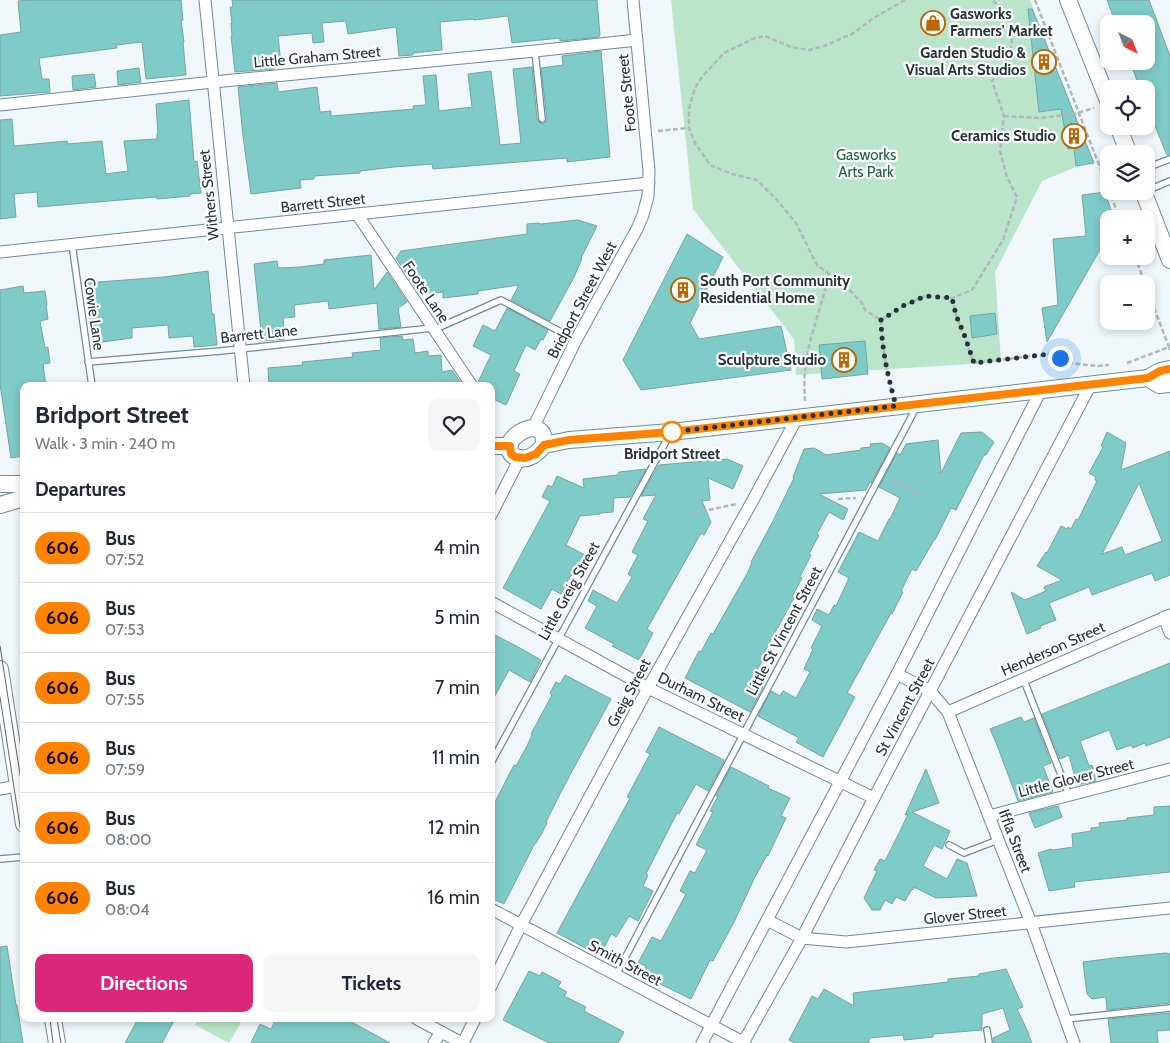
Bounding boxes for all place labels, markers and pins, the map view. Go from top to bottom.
place label: Gasworks Farmers' Market [950,5,1053,40]
shop icon: Gasworks Farmers' Market [920,10,946,36]
place label: Garden Studio & Visual Arts Studios [906,44,1027,79]
building icon: Garden Studio & Visual Arts Studios [1031,49,1057,75]
building icon: Ceramics Studio [1061,123,1087,149]
place label: Ceramics Studio [951,127,1056,145]
place label: South Port Community Residential Home [700,272,851,307]
building icon: South Port Community Residential Home [670,277,696,303]
building icon: Sculpture Studio [831,347,857,373]
place label: Sculpture Studio [718,351,826,369]
marker: Bridport Street [661,421,683,443]
place label: Bridport Street [624,445,720,463]

